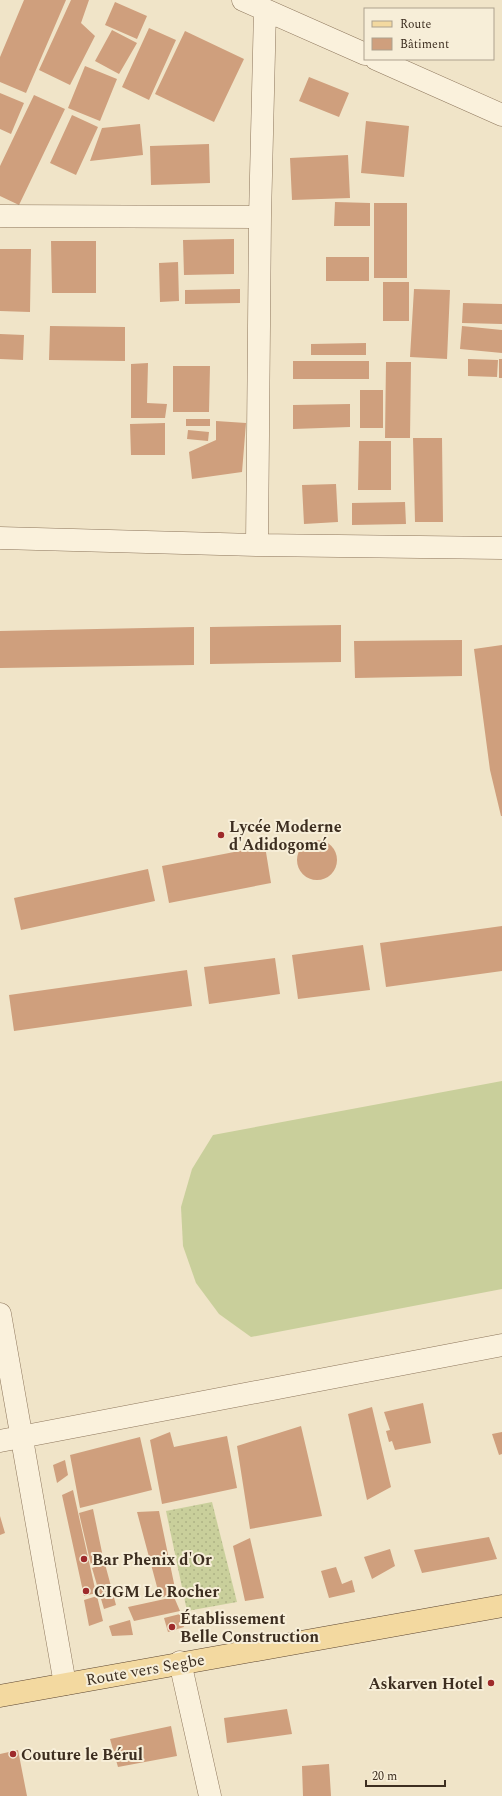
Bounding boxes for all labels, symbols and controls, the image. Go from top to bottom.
legend [364,8,494,60]
text: Route [400,15,431,34]
text: Bâtiment [400,35,449,54]
place label: Lycée Moderne d'Adidogomé [229,815,342,857]
marker: Lycée Moderne d'Adidogomé [216,830,226,840]
place label: Bar Phenix d'Or [92,1548,212,1572]
marker: Bar Phenix d'Or [79,1554,89,1564]
place label: CIGM Le Rocher [94,1580,219,1604]
marker: CIGM Le Rocher [81,1586,91,1596]
place label: Établissement Belle Construction [180,1607,319,1649]
marker: Établissement Belle Construction [167,1622,177,1632]
street label: Route vers Segbe [84,1648,207,1692]
place label: Askarven Hotel [368,1672,483,1696]
marker: Askarven Hotel [486,1678,496,1688]
place label: Couture le Bérul [21,1743,143,1767]
marker: Couture le Bérul [8,1749,18,1759]
scale bar [366,1762,445,1788]
text: 20 m [372,1767,397,1786]

